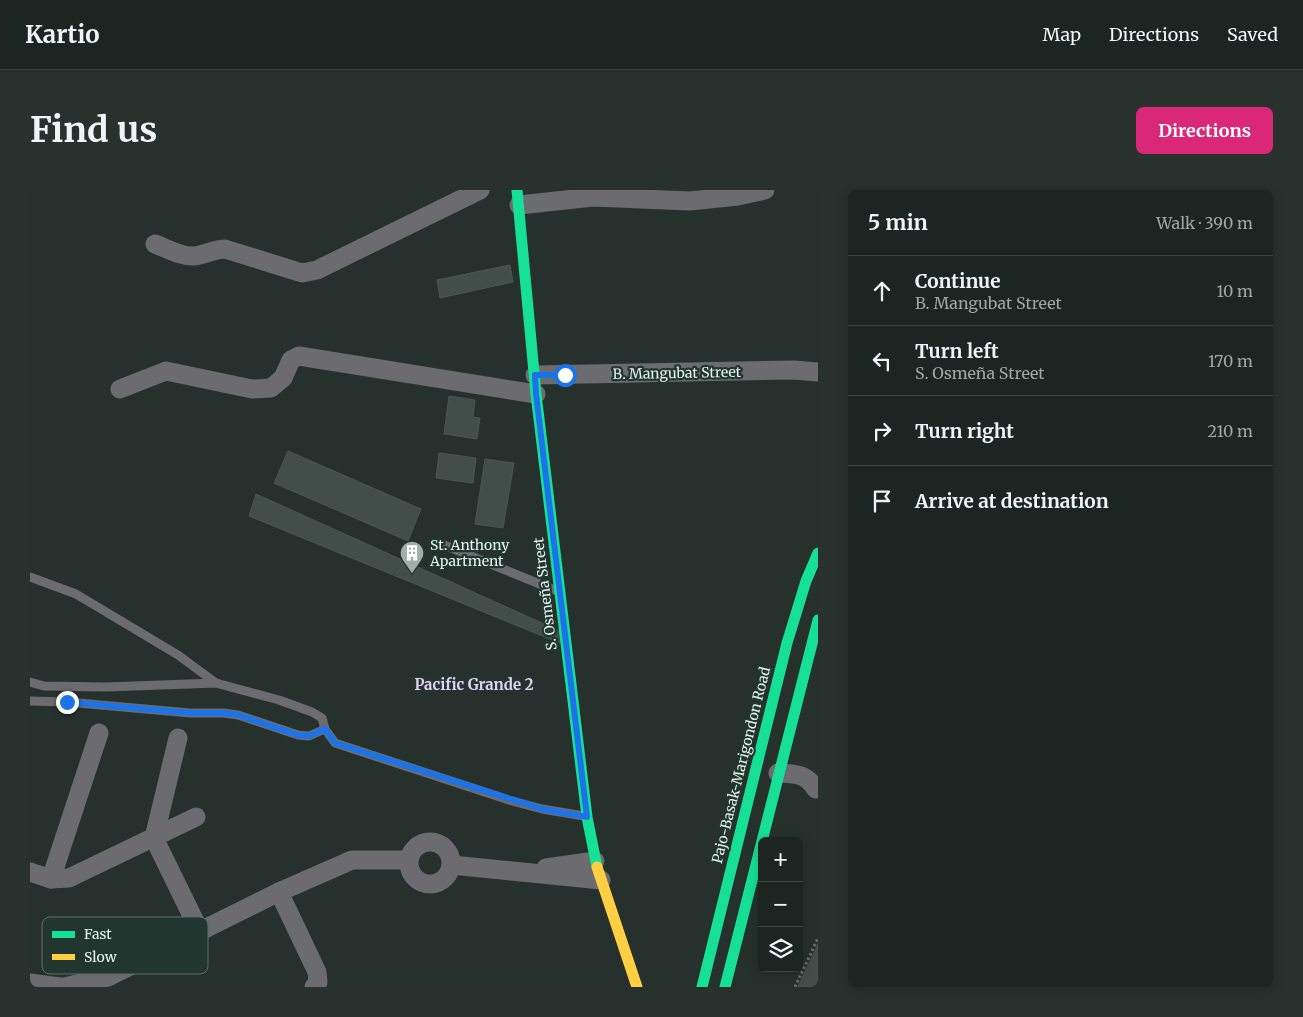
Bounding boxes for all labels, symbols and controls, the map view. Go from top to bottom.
text: Kartio [25,19,100,50]
text: Map [1043,23,1081,46]
text: Directions [1109,23,1199,46]
text: Saved [1227,23,1278,46]
button: Directions [1136,107,1273,154]
text: Find us [30,108,157,152]
text: 5 min [868,209,928,236]
text: Walk · 390 m [1156,213,1253,233]
text: Continue [915,269,1001,293]
icon: ahead [868,277,896,305]
text: 10 m [1216,281,1253,301]
text: B. Mangubat Street [915,293,1062,313]
text: Turn left [915,339,999,363]
icon: left [868,347,896,375]
text: 170 m [1208,351,1253,371]
street label: B. Mangubat Street [613,363,742,383]
text: S. Osmeña Street [915,363,1045,383]
route start [554,364,577,387]
icon: right [868,417,896,445]
text: Turn right [915,419,1014,443]
text: 210 m [1208,421,1253,441]
icon: arrive [868,487,896,515]
text: Arrive at destination [915,489,1109,513]
place label: St. Anthony Apartment [429,536,510,570]
street label: S. Osmeña Street [529,536,561,651]
building icon: St. Anthony Apartment [399,540,425,574]
street label: Pajo-Basak-Marigondon Road [708,664,774,865]
district label: Pacific Grande 2 [414,675,534,694]
route end [56,691,79,714]
map controls [758,837,803,972]
button: + [758,837,803,882]
button: − [758,882,803,927]
legend [42,917,208,974]
text: Fast [84,925,112,943]
button: layers [758,927,803,972]
text: Slow [84,948,117,966]

